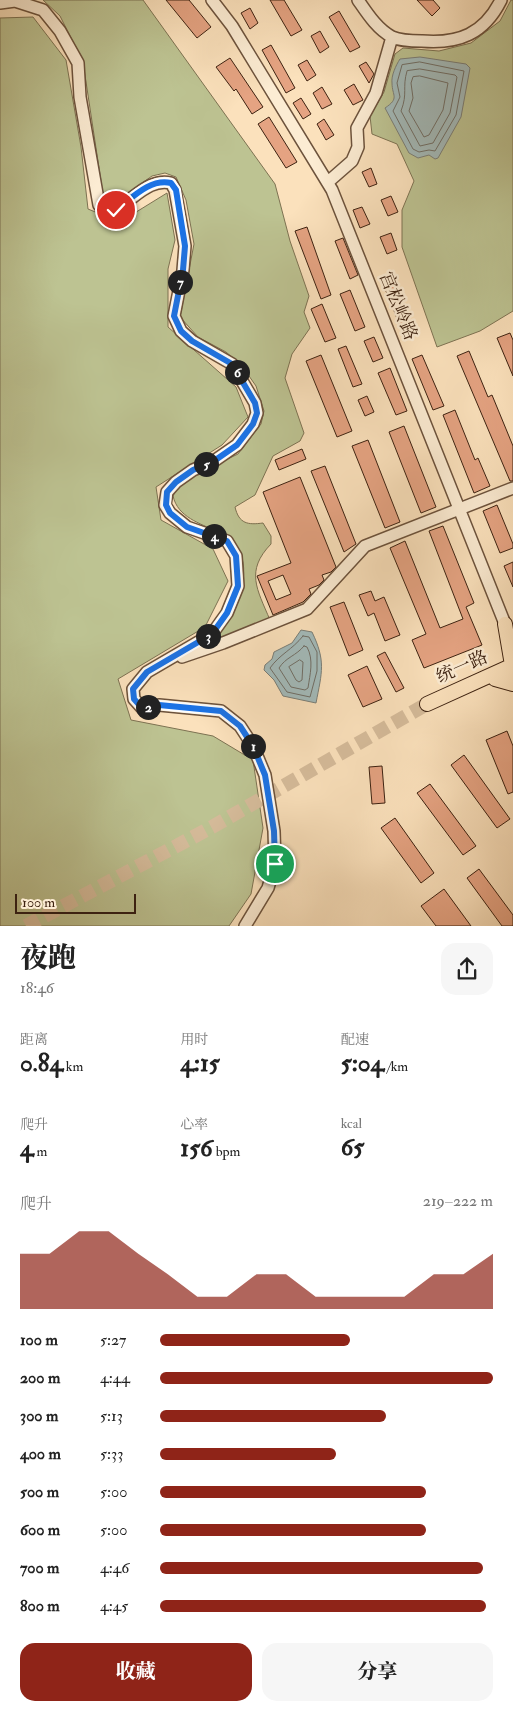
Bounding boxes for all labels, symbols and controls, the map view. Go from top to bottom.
pin [95,189,137,231]
icon: check [102,196,130,224]
street label: 宫松岭路 [374,268,422,344]
pin: 7 [168,270,192,294]
text: 7 [177,274,184,291]
pin: 6 [224,360,250,384]
text: 6 [234,364,241,381]
pin: 5 [194,452,218,476]
text: 5 [203,456,210,473]
pin: 4 [202,524,226,548]
text: 4 [211,528,218,545]
pin: 3 [196,624,220,648]
text: 3 [206,628,211,645]
street label: 统一路 [433,646,491,688]
pin: 2 [136,694,160,720]
text: 2 [145,699,152,716]
pin: 1 [240,734,266,758]
text: 1 [251,738,256,755]
pin [254,843,296,885]
icon: arrive [261,850,289,878]
scale bar [15,891,136,914]
text: 100 m [22,894,55,911]
text: 夜跑 [20,941,76,976]
button: share [441,943,493,995]
text: 18:46 [20,978,54,998]
text: 距离 [20,1031,48,1048]
text: 用时 [180,1031,208,1048]
text: 配速 [341,1031,369,1048]
text: 0.84 [20,1048,63,1079]
text: 4:15 [180,1048,220,1079]
text: 5:04 [341,1048,384,1079]
text: km [63,1058,83,1075]
text: /km [384,1058,408,1075]
text: kcal [341,1115,362,1132]
text: 爬升 [20,1116,48,1133]
text: 心率 [180,1116,208,1133]
text: 65 [341,1132,364,1163]
text: 4 [20,1133,33,1164]
text: 156 [180,1133,213,1164]
text: m [33,1143,47,1160]
text: bpm [213,1143,240,1160]
text: 219–222 m [423,1191,493,1211]
text: 爬升 [20,1194,52,1214]
text: 100 m [20,1330,58,1350]
text: 5:27 [100,1330,126,1350]
text: 200 m [20,1368,60,1388]
text: 4:44 [100,1368,130,1388]
text: 300 m [20,1406,58,1426]
text: 5:13 [100,1406,123,1426]
text: 400 m [20,1444,61,1464]
text: 5:33 [100,1444,123,1464]
text: 500 m [20,1482,59,1502]
text: 5:00 [100,1482,127,1502]
text: 600 m [20,1520,60,1540]
text: 5:00 [100,1520,127,1540]
text: 700 m [20,1558,59,1578]
text: 4:46 [100,1558,129,1578]
text: 800 m [20,1596,60,1616]
text: 4:45 [100,1596,128,1616]
button: 收藏 [20,1643,252,1701]
button: 分享 [262,1643,493,1701]

